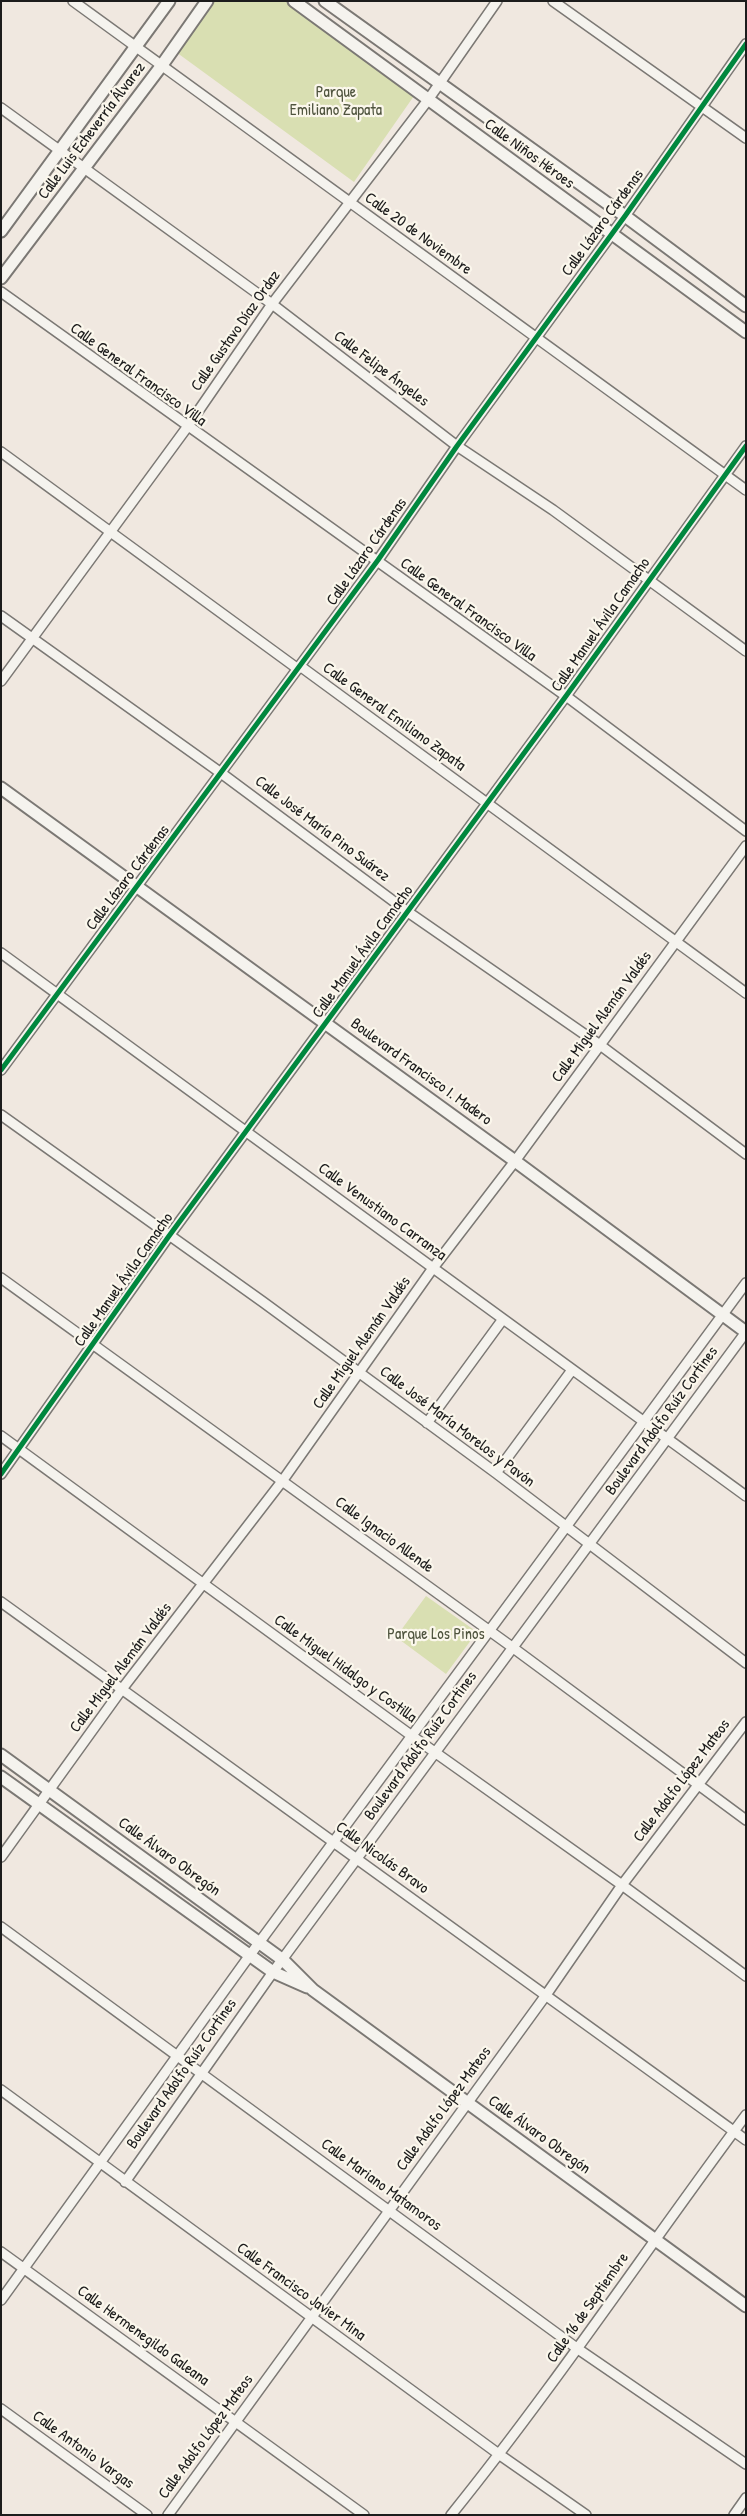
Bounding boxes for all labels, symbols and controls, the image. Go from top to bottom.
street label: Calle Luis Echeverría Álvarez [34,59,150,203]
park label: Parque Emiliano Zapata [290,83,382,121]
street label: Calle Niños Héroes [480,115,578,193]
street label: Calle Lázaro Cárdenas [558,166,648,280]
street label: Calle 20 de Noviembre [361,189,475,279]
street label: Calle Gustavo Díaz Ordaz [187,267,285,395]
street label: Calle General Francisco Villa [66,319,210,431]
street label: Calle Felipe Ángeles [330,327,432,411]
street label: Calle Lázaro Cárdenas [323,494,411,610]
street label: Calle General Francisco Villa [396,554,540,666]
street label: Calle Manuel Ávila Camacho [547,554,655,696]
street label: Calle General Emiliano Zapata [319,659,469,775]
street label: Calle José María Pino Suárez [251,772,393,886]
street label: Calle Lázaro Cárdenas [82,821,174,935]
street label: Calle Manuel Ávila Camacho [308,882,418,1022]
street label: Calle Miguel Alemán Valdés [548,948,656,1086]
street label: Boulevard Francisco I. Madero [347,1014,495,1130]
street label: Calle Venustiano Carranza [314,1159,450,1265]
street label: Calle Manuel Ávila Camacho [70,1209,178,1351]
street label: Calle Miguel Alemán Valdés [309,1273,415,1413]
street label: Boulevard Adolfo Ruíz Cortines [602,1343,722,1499]
street label: Calle José María Morelos y Pavón [376,1362,538,1492]
street label: Calle Ignacio Allende [331,1493,437,1577]
street label: Calle Miguel Alemán Valdés [66,1599,176,1737]
street label: Calle Miguel Hidalgo y Costilla [270,1611,420,1727]
park label: Parque Los Pinos [387,1625,485,1645]
street label: Boulevard Adolfo Ruíz Cortines [361,1668,481,1824]
street label: Calle Adolfo López Mateos [629,1716,735,1846]
street label: Calle Álvaro Obregón [114,1813,224,1901]
street label: Calle Nicolás Bravo [332,1818,432,1898]
street label: Boulevard Adolfo Ruíz Cortines [123,1995,241,2153]
street label: Calle Adolfo López Mateos [392,2043,496,2175]
street label: Calle Álvaro Obregón [484,2091,594,2179]
street label: Calle Mariano Matamoros [317,2135,445,2235]
street label: Calle Francisco Javier Mina [233,2239,369,2345]
street label: Calle 16 de Septiembre [543,2249,633,2367]
street label: Calle Hermenegildo Galeana [73,2282,213,2390]
street label: Calle Adolfo López Mateos [154,2371,258,2503]
street label: Calle Antonio Vargas [28,2407,138,2493]

